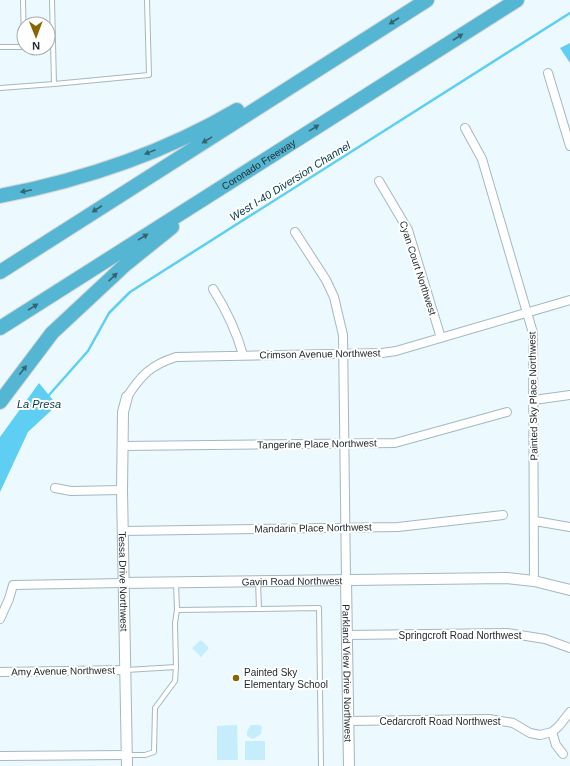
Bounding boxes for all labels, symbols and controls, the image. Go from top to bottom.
north arrow [16,16,56,56]
one-way arrow [389,17,400,25]
one-way arrow [453,33,464,41]
text: N [32,40,40,52]
one-way arrow [309,124,319,132]
one-way arrow [201,136,213,143]
street label: Coronado Freeway [220,137,297,192]
water label: West I-40 Diversion Channel [228,139,353,223]
one-way arrow [144,150,156,156]
one-way arrow [20,188,32,194]
one-way arrow [92,206,103,213]
street label: Cyan Court Northwest [398,220,438,317]
one-way arrow [138,233,148,241]
one-way arrow [108,272,118,281]
one-way arrow [27,303,39,310]
street label: Painted Sky Place Northwest [526,331,540,461]
street label: Crimson Avenue Northwest [259,347,381,361]
one-way arrow [19,365,27,376]
water label: La Presa [17,398,61,410]
street label: Tangerine Place Northwest [257,437,377,451]
street label: Mandarin Place Northwest [254,521,372,535]
street label: Tessa Drive Northwest [117,531,130,632]
street label: Gavin Road Northwest [242,575,343,587]
street label: Parkland View Drive Northwest [341,604,354,742]
street label: Springcroft Road Northwest [399,630,522,641]
street label: Amy Avenue Northwest [11,665,115,677]
place label: Painted Sky Elementary School [244,667,328,690]
marker: Painted Sky Elementary School [231,673,241,683]
street label: Cedarcroft Road Northwest [379,716,501,727]

